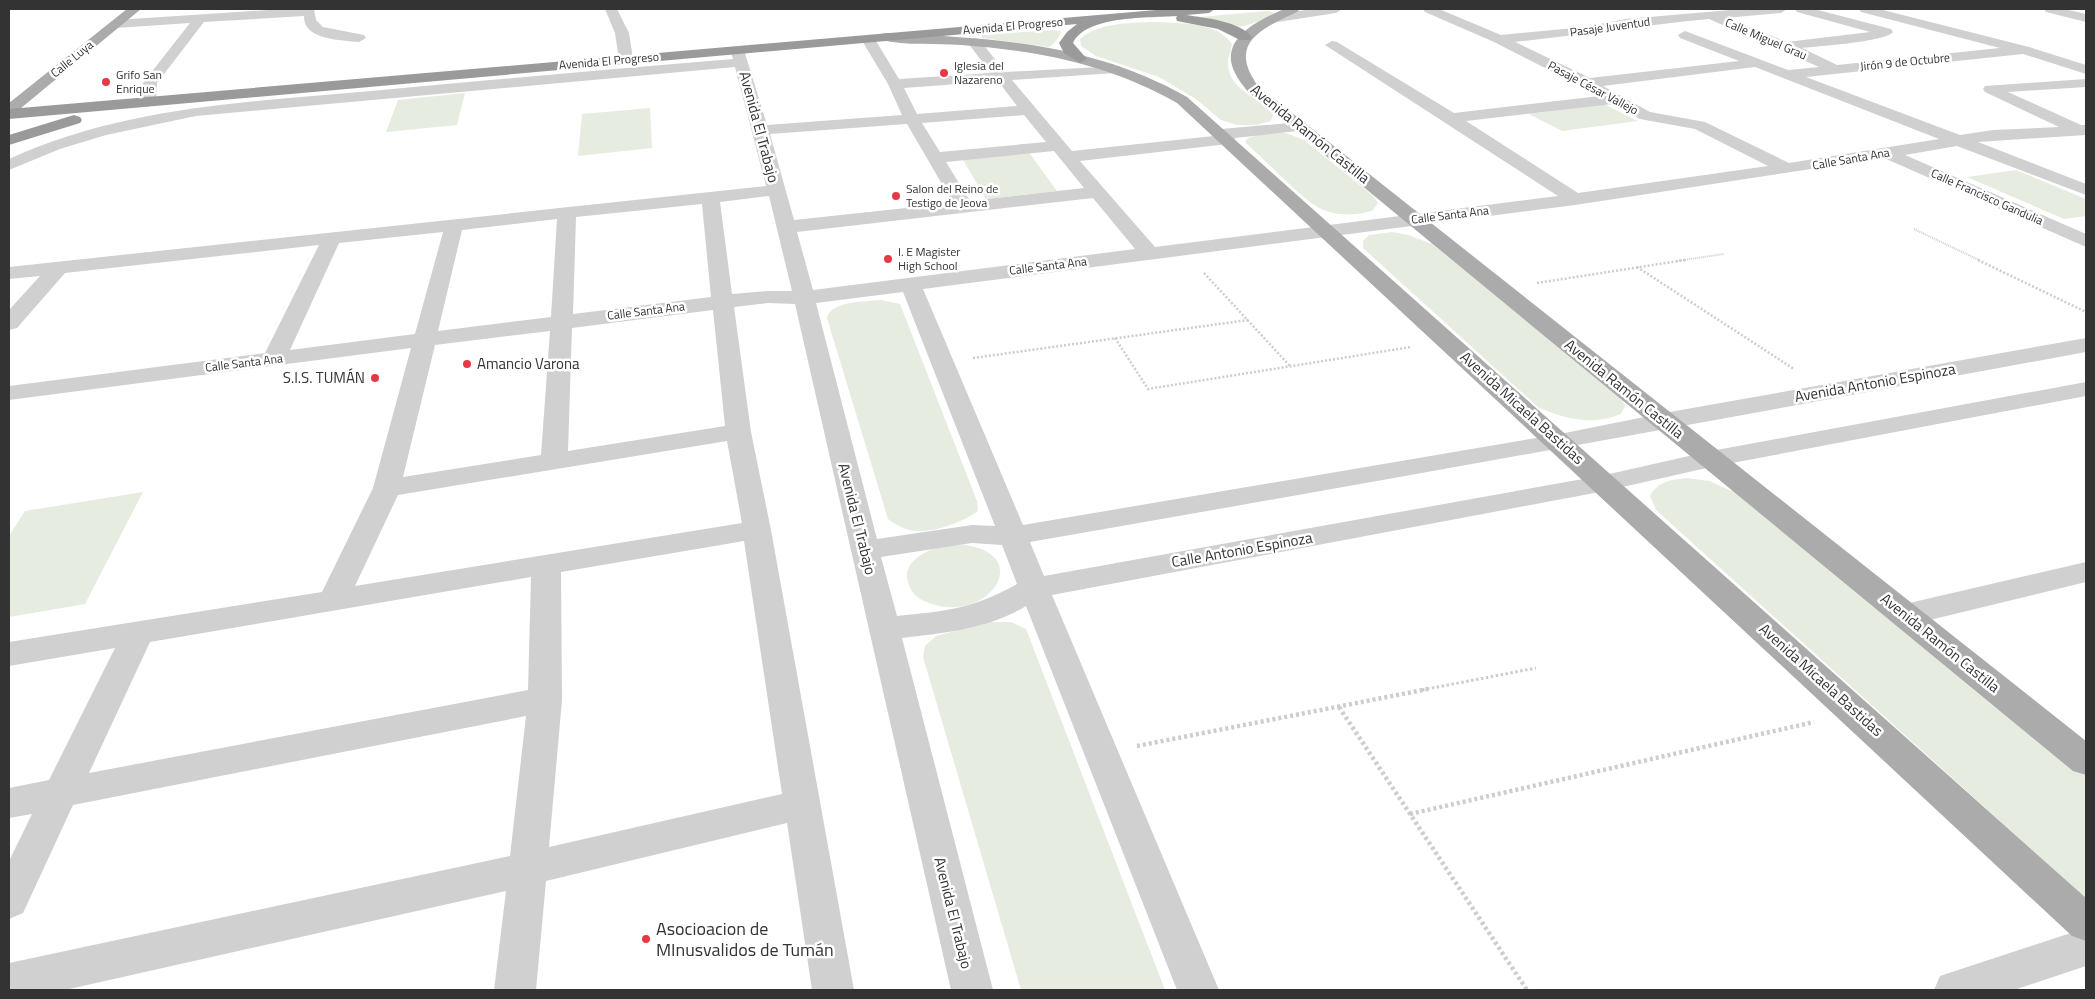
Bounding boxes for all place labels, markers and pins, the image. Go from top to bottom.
place label: Iglesia del Nazareno [954,56,1004,89]
place label: Grifo San Enrique [116,65,162,98]
marker: Iglesia del Nazareno [938,67,950,79]
marker: Grifo San Enrique [100,76,112,88]
place label: Salon del Reino de Testigo de Jeova [906,179,998,212]
marker: Salon del Reino de Testigo de Jeova [890,190,902,202]
place label: I. E Magister High School [898,242,960,275]
marker: I. E Magister High School [882,253,894,265]
place label: Amancio Varona [477,352,580,375]
marker: Amancio Varona [461,358,473,370]
place label: S.I.S. TUMÁN [283,366,365,389]
marker: S.I.S. TUMÁN [369,372,381,384]
place label: Asocioacion de MInusvalidos de Tumán [656,915,834,963]
marker: Asocioacion de MInusvalidos de Tumán [640,933,652,945]

